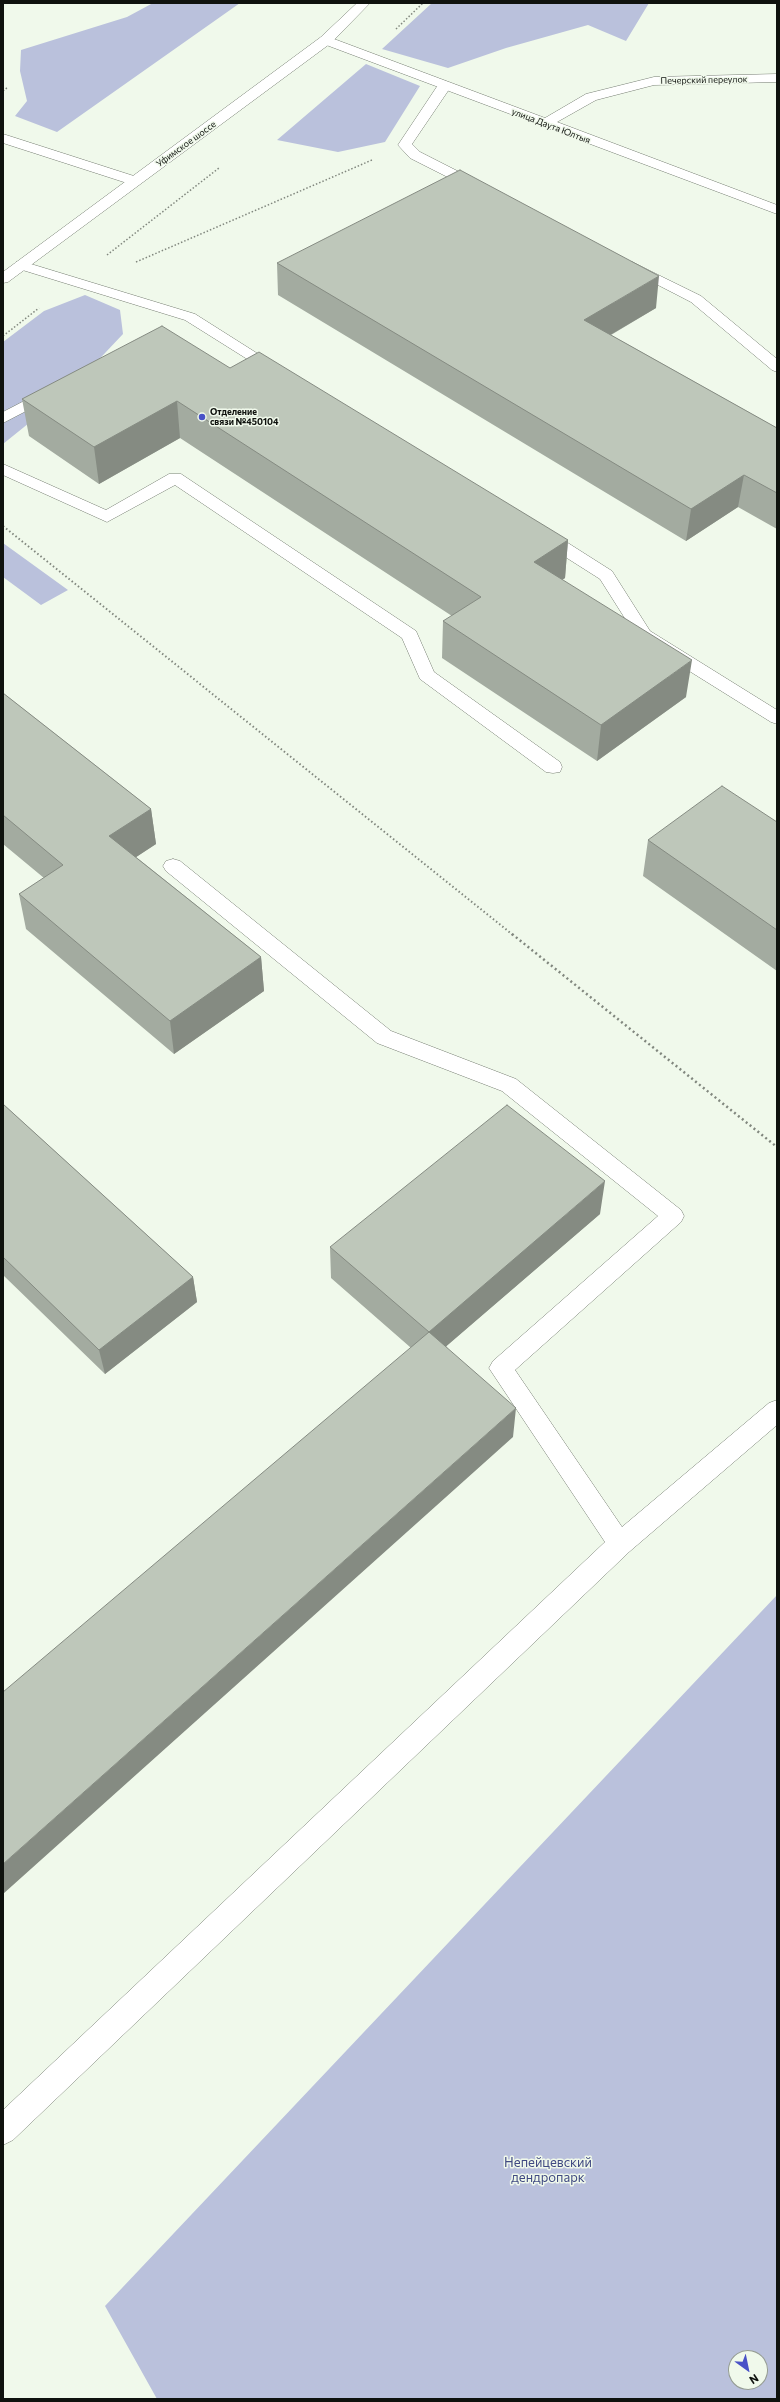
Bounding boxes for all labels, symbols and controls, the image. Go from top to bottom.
street label: Печерский переулок [660,74,748,86]
street label: улица Даута Юлтыя [510,106,592,146]
street label: Уфимское шоссе [154,119,218,169]
place label: Отделение связи №450104 [210,407,279,428]
marker: Отделение связи №450104 [197,412,207,422]
park label: Непейцевский дендропарк [504,2155,592,2186]
north arrow [728,2350,768,2390]
text: N [747,2372,761,2387]

